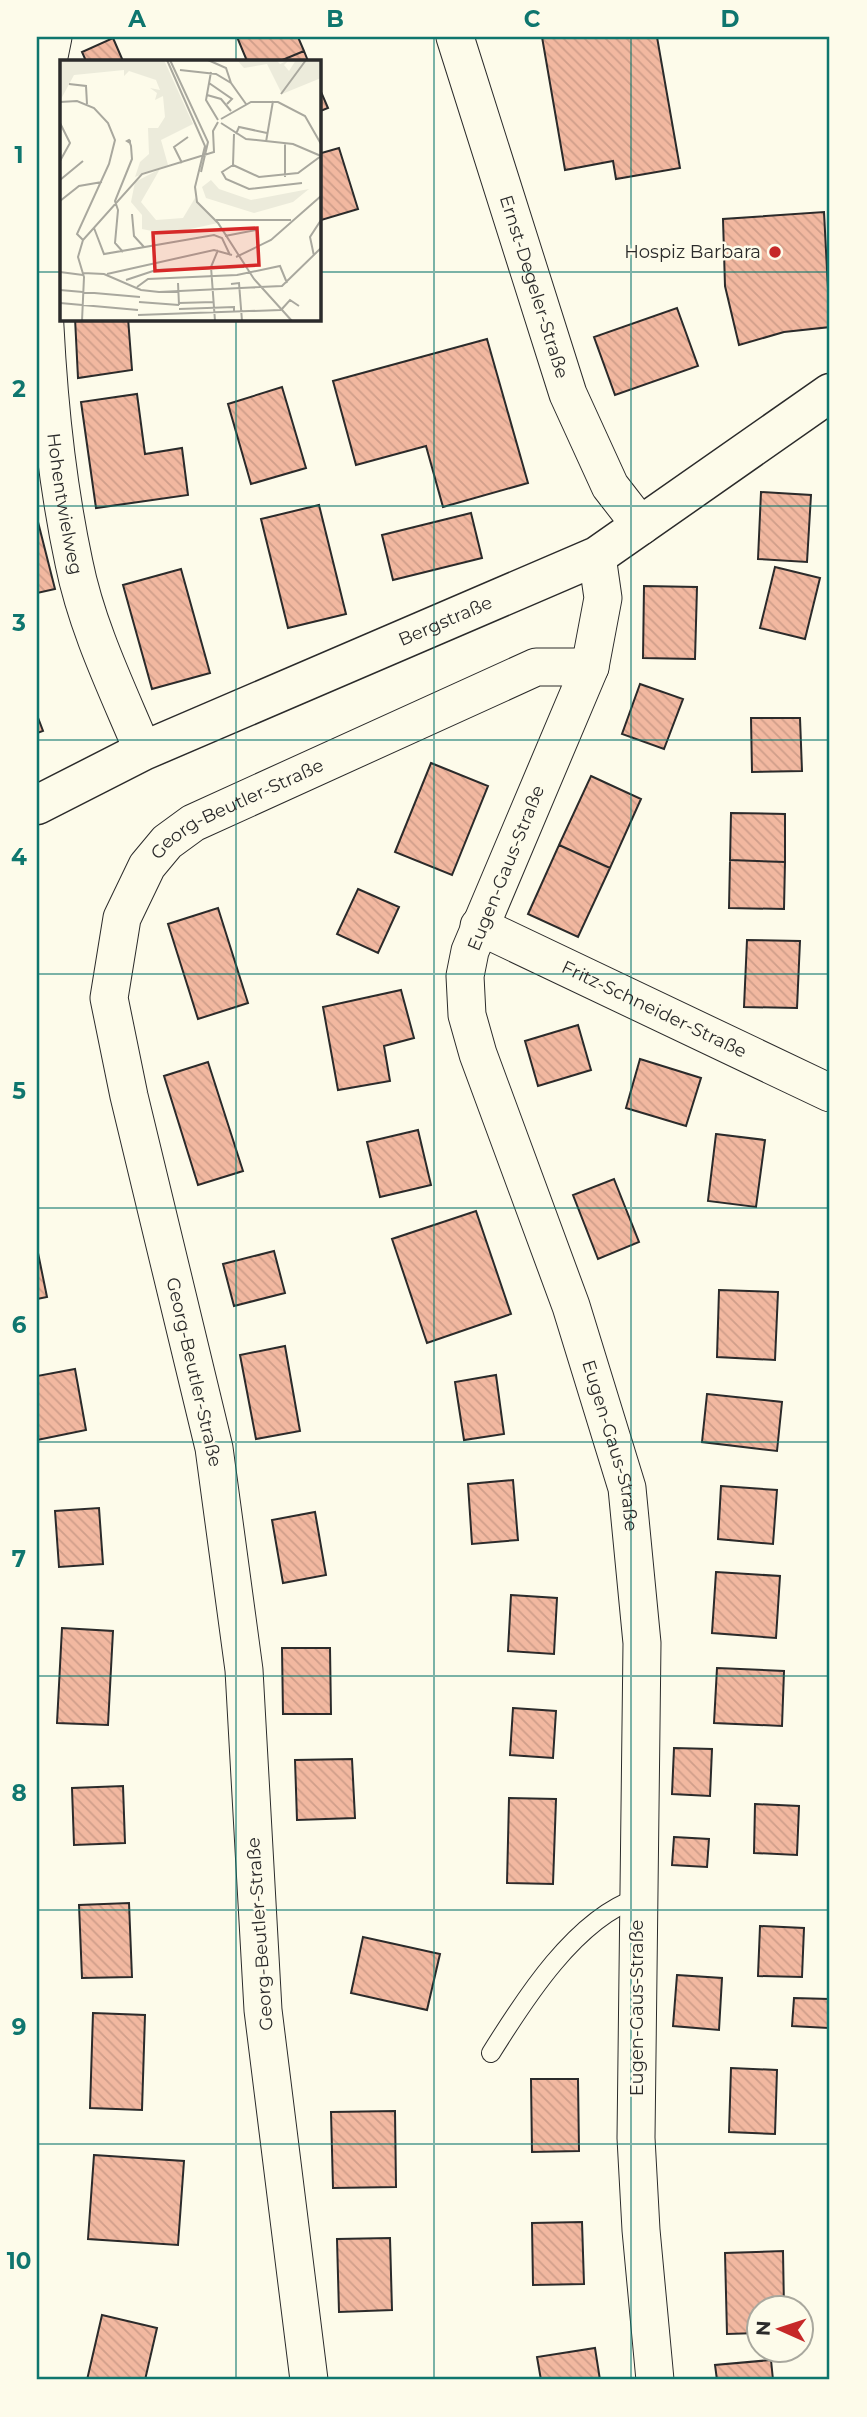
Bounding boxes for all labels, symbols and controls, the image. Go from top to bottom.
text: A [127,5,146,33]
text: B [326,5,344,33]
text: C [524,5,541,33]
text: D [721,5,740,33]
inset map [60,60,320,320]
text: 1 [14,141,24,169]
street label: Ernst-Degeler-Straße [495,192,573,381]
place label: Hospiz Barbara [624,241,761,263]
marker: Hospiz Barbara [767,244,783,260]
text: 2 [12,375,26,403]
street label: Hohentwielweg [42,432,87,577]
street label: Bergstraße [395,591,496,651]
text: 3 [11,609,26,637]
street label: Georg-Beutler-Straße [146,754,327,864]
street label: Eugen-Gaus-Straße [463,782,549,954]
text: 4 [11,843,27,871]
street label: Fritz-Schneider-Straße [558,956,750,1063]
text: 5 [12,1077,26,1105]
street label: Georg-Beutler-Straße [161,1275,227,1469]
text: 6 [12,1311,27,1339]
street label: Eugen-Gaus-Straße [577,1357,642,1532]
text: 7 [12,1545,26,1573]
text: 8 [11,1779,27,1807]
street label: Georg-Beutler-Straße [242,1836,278,2031]
street label: Eugen-Gaus-Straße [626,1920,648,2096]
text: 9 [12,2013,26,2041]
text: 10 [7,2247,31,2275]
north arrow [744,2294,814,2364]
text: N [752,2320,775,2336]

